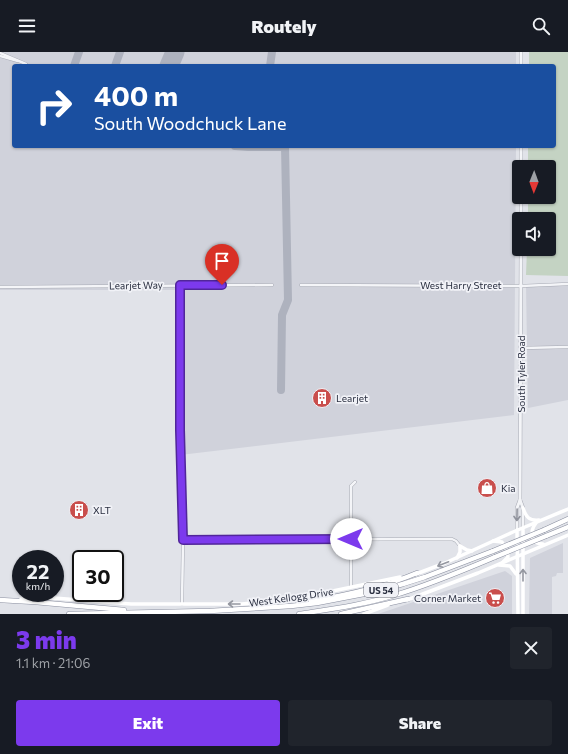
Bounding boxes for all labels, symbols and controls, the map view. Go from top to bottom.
icon: menu [16,15,38,37]
text: Routely [251,15,317,37]
icon: search [530,15,552,37]
text: 400 m [94,78,178,112]
icon: right [28,80,80,132]
text: South Woodchuck Lane [94,112,286,134]
north arrow [512,160,556,204]
map controls [512,160,556,256]
button: sound [512,212,556,256]
pin [205,244,239,285]
icon: arrive [211,250,233,272]
street label: Learjet Way [109,279,163,291]
street label: West Harry Street [420,279,502,291]
street label: South Tyler Road [515,335,527,413]
building icon: Learjet [311,387,333,409]
place label: Learjet [336,392,368,404]
shop icon: Kia [476,477,498,499]
place label: Kia [501,482,516,494]
building icon: XLT [68,499,90,521]
place label: XLT [93,504,112,516]
one-way arrow [513,508,521,521]
position arrow [330,518,372,560]
speed limit sign: 30 [72,550,124,602]
text: 22 [27,559,49,583]
one-way arrow [437,560,449,568]
one-way arrow [519,569,527,582]
text: km/h [26,580,50,592]
road number: US 54 [364,583,398,597]
street label: West Kellogg Drive [248,585,334,609]
supermarket icon: Corner Market [484,587,506,609]
place label: Corner Market [414,592,481,604]
one-way arrow [228,600,241,608]
text: 3 min [16,625,77,654]
button: close [510,627,552,669]
text: 1.1 km · 21:06 [16,655,90,671]
button: Exit [16,700,280,746]
button: Share [288,700,552,746]

